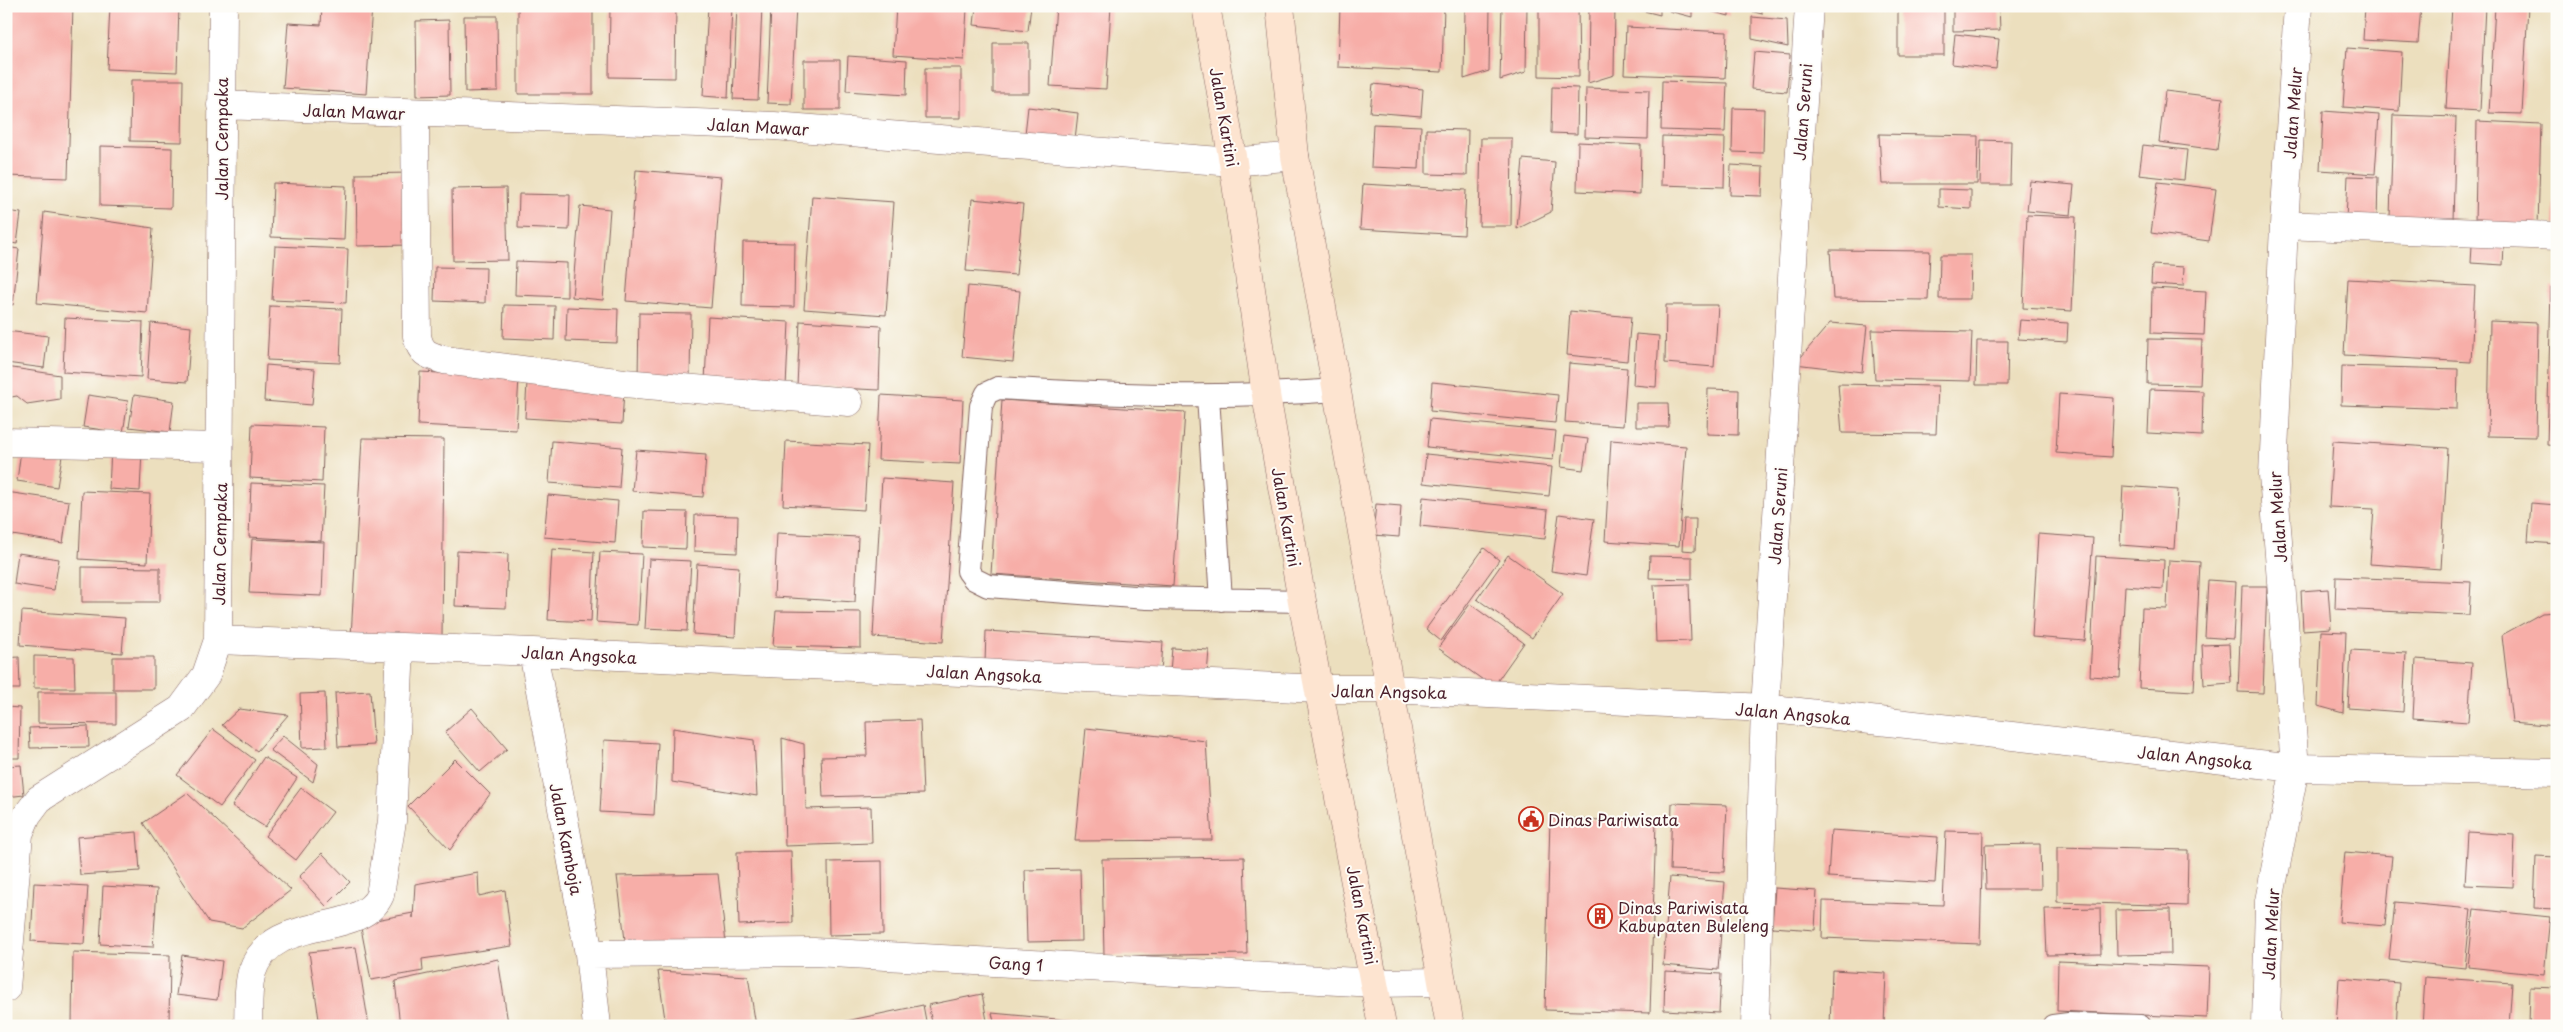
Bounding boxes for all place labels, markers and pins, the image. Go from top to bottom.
public building icon: Dinas Pariwisata [1518,806,1544,832]
place label: Dinas Pariwisata [1548,807,1679,831]
place label: Dinas Pariwisata Kabupaten Buleleng [1618,895,1769,937]
building icon: Dinas Pariwisata Kabupaten Buleleng [1587,903,1613,929]

